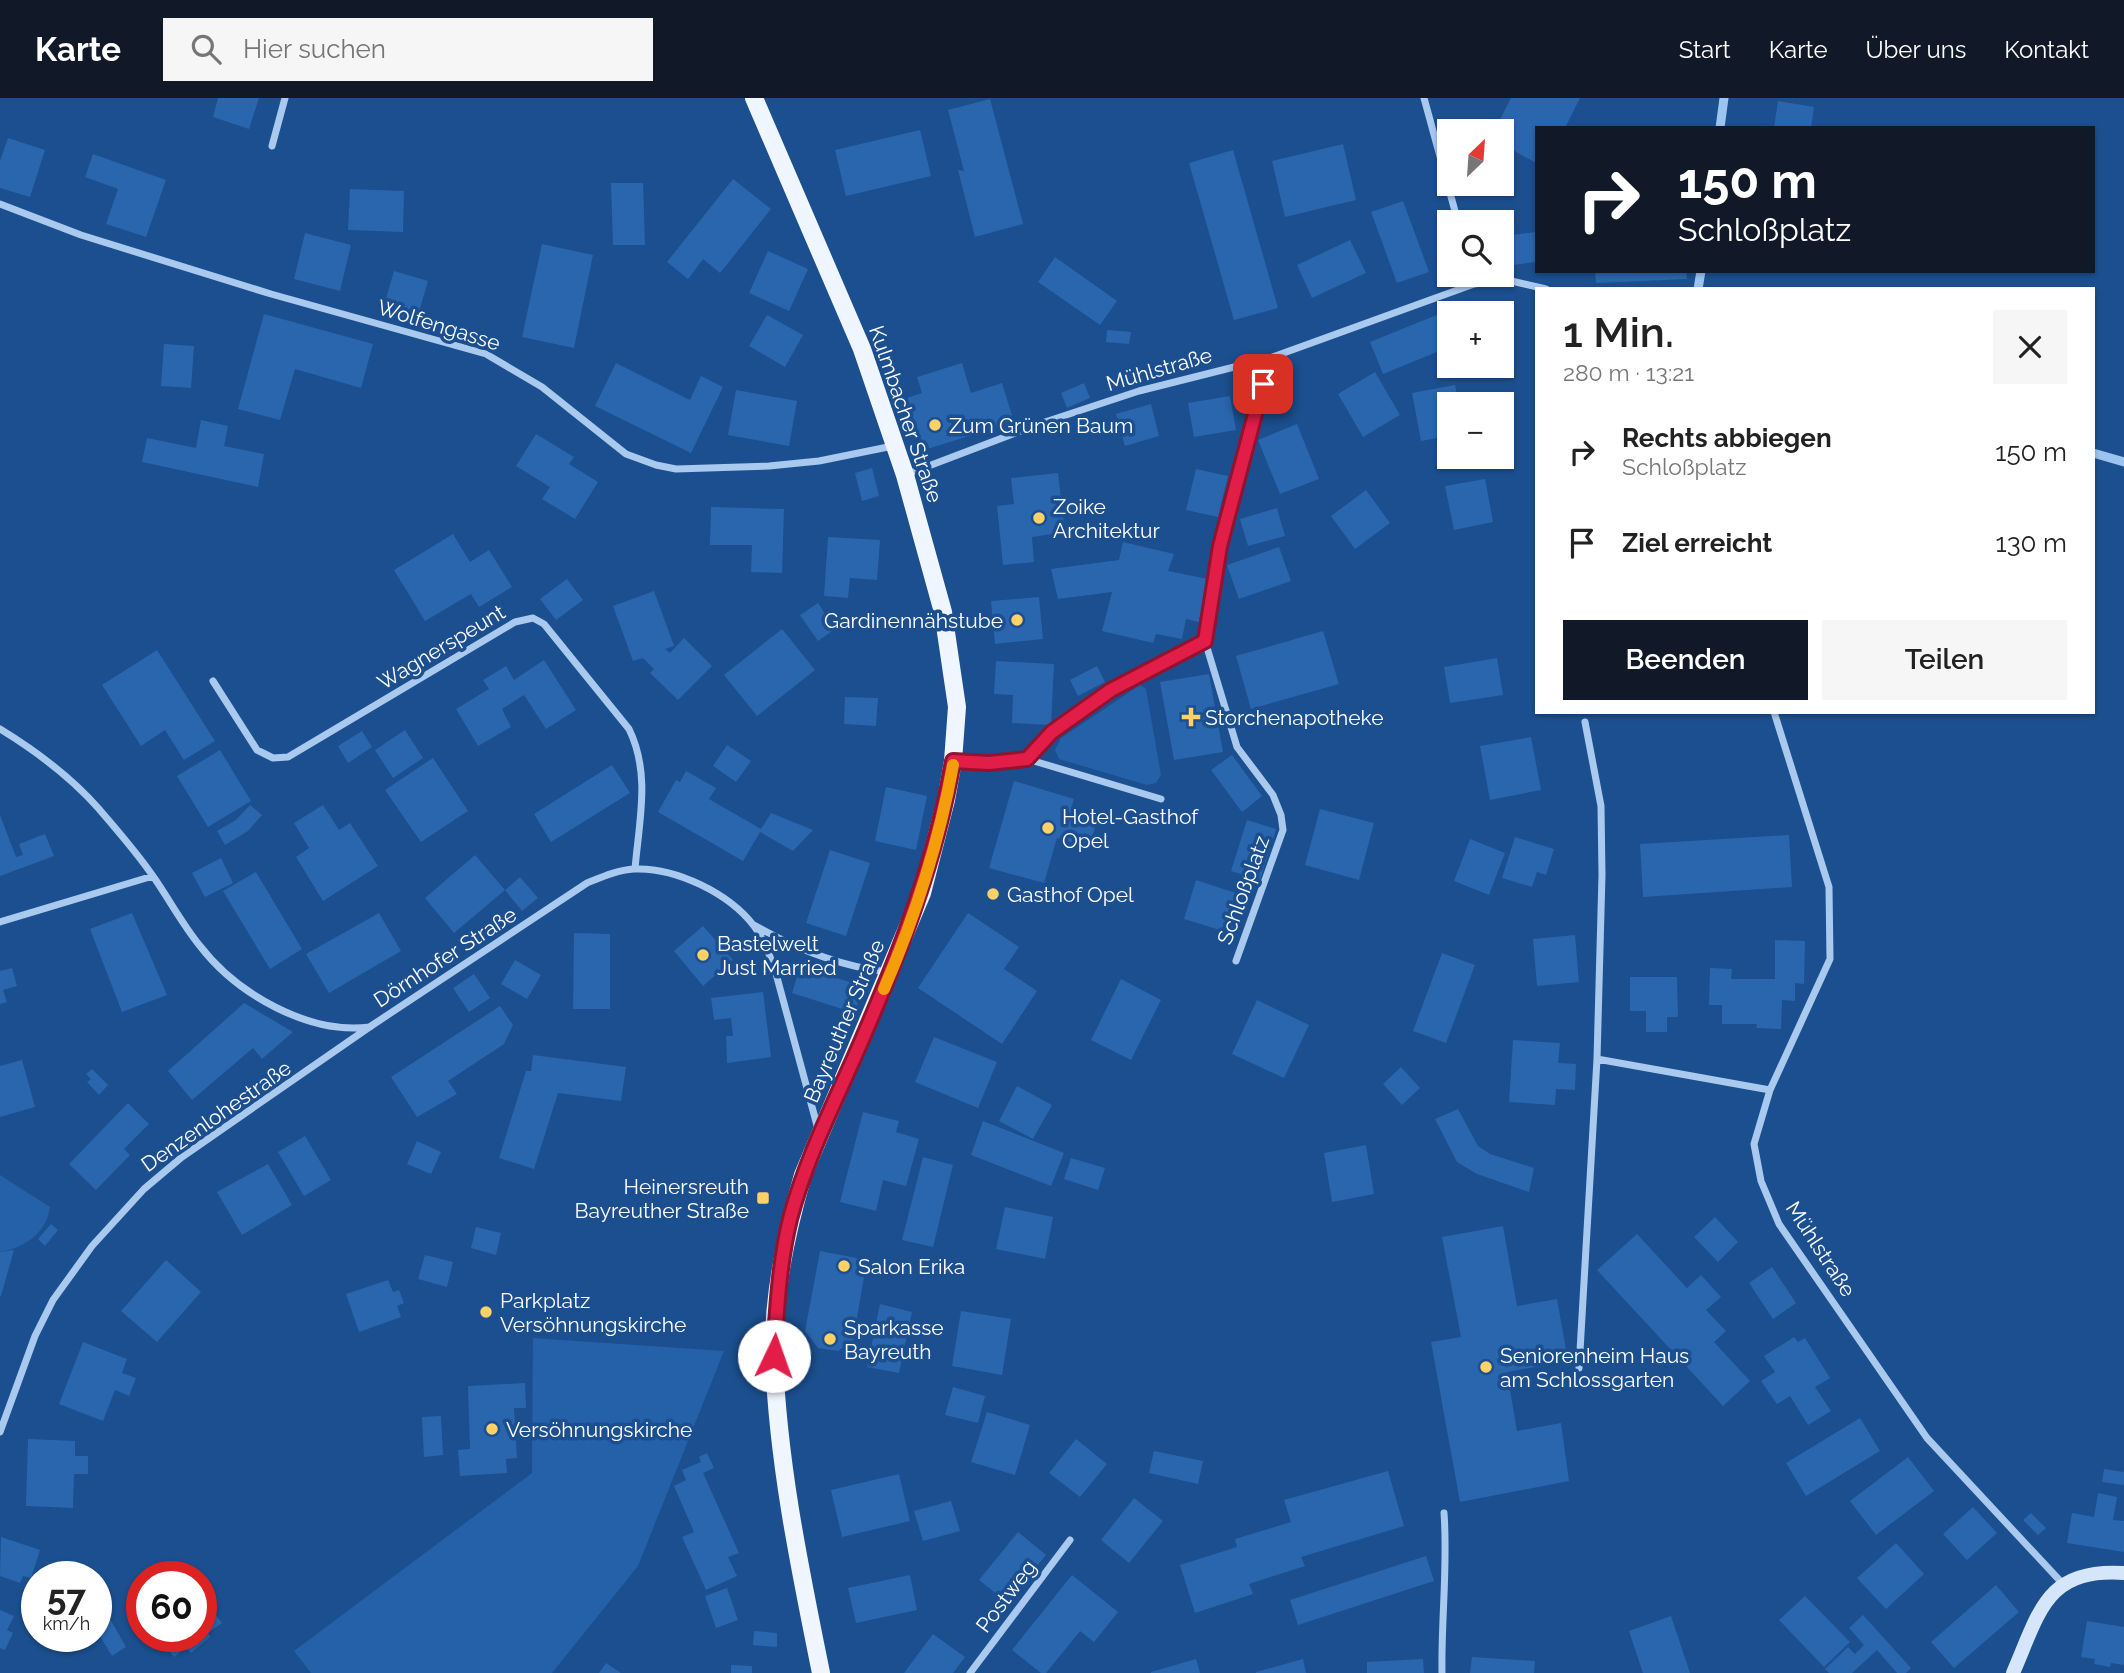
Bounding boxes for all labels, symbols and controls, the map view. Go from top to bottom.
search box [163,18,653,81]
text: Karte [35,30,121,69]
icon: search [187,30,225,68]
text: Hier suchen [243,34,386,64]
text: Start [1679,35,1731,64]
text: Karte [1769,35,1828,64]
text: Über uns [1866,35,1966,64]
text: Kontakt [2004,35,2089,64]
north arrow [1437,119,1514,196]
map controls [1437,119,1514,469]
text: 150 m [1678,152,1817,209]
icon: right [1563,154,1654,245]
button: search [1437,210,1514,287]
text: Schloßplatz [1678,211,1851,248]
street label: Wolfengasse [375,294,503,356]
button: + [1437,301,1514,378]
text: 1 Min. [1563,308,1674,357]
button: close [1993,310,2067,384]
street label: Kulmbacher Straße [864,322,948,506]
street label: Mühlstraße [1103,342,1215,396]
pin [1233,354,1293,414]
text: 280 m · 13:21 [1563,359,1694,386]
icon: arrive [1244,365,1282,403]
button: − [1437,392,1514,469]
place label: Zum Grünen Baum [949,413,1133,438]
marker: Zum Grünen Baum [927,417,943,433]
text: Rechts abbiegen [1622,423,1832,453]
icon: right [1563,433,1601,471]
text: 150 m [1995,437,2067,467]
text: Schloßplatz [1622,453,1747,480]
place label: Zoike Architektur [1053,494,1160,543]
marker: Zoike Architektur [1031,510,1047,526]
icon: arrive [1563,524,1601,562]
text: Ziel erreicht [1622,528,1772,558]
text: 130 m [1996,528,2067,558]
street label: Wagnerspeunt [373,599,509,695]
place label: Gardinennähstube [824,608,1003,633]
marker: Gardinennähstube [1009,612,1025,628]
button: Beenden [1563,620,1808,700]
button: Teilen [1822,620,2067,700]
place label: Storchenapotheke [1205,705,1384,730]
marker: Storchenapotheke [1183,709,1199,725]
place label: Hotel-Gasthof Opel [1062,804,1199,853]
marker: Hotel-Gasthof Opel [1040,820,1056,836]
street label: Schloßplatz [1212,832,1274,948]
place label: Gasthof Opel [1007,882,1134,907]
marker: Gasthof Opel [985,886,1001,902]
street label: Dörnhofer Straße [369,902,521,1012]
place label: Bastelwelt Just Married [717,931,836,980]
street label: Bayreuther Straße [798,936,890,1106]
marker: Bastelwelt Just Married [695,947,711,963]
street label: Denzenlohestraße [136,1055,296,1177]
place label: Heinersreuth Bayreuther Straße [575,1174,749,1223]
marker: Heinersreuth Bayreuther Straße [755,1190,771,1206]
street label: Mühlstraße [1781,1197,1861,1301]
place label: Salon Erika [858,1254,965,1279]
marker: Salon Erika [836,1258,852,1274]
place label: Parkplatz Versöhnungskirche [500,1288,686,1337]
marker: Parkplatz Versöhnungskirche [478,1304,494,1320]
place label: Sparkasse Bayreuth [844,1315,944,1364]
position arrow [737,1319,811,1393]
marker: Sparkasse Bayreuth [822,1331,838,1347]
place label: Seniorenheim Haus am Schlossgarten [1500,1343,1689,1392]
marker: Seniorenheim Haus am Schlossgarten [1478,1359,1494,1375]
place label: Versöhnungskirche [506,1417,692,1442]
marker: Versöhnungskirche [484,1421,500,1437]
street label: Postweg [971,1555,1041,1637]
speed limit sign: 60 [126,1561,217,1652]
text: 57 [47,1577,86,1618]
text: km/h [43,1613,90,1634]

